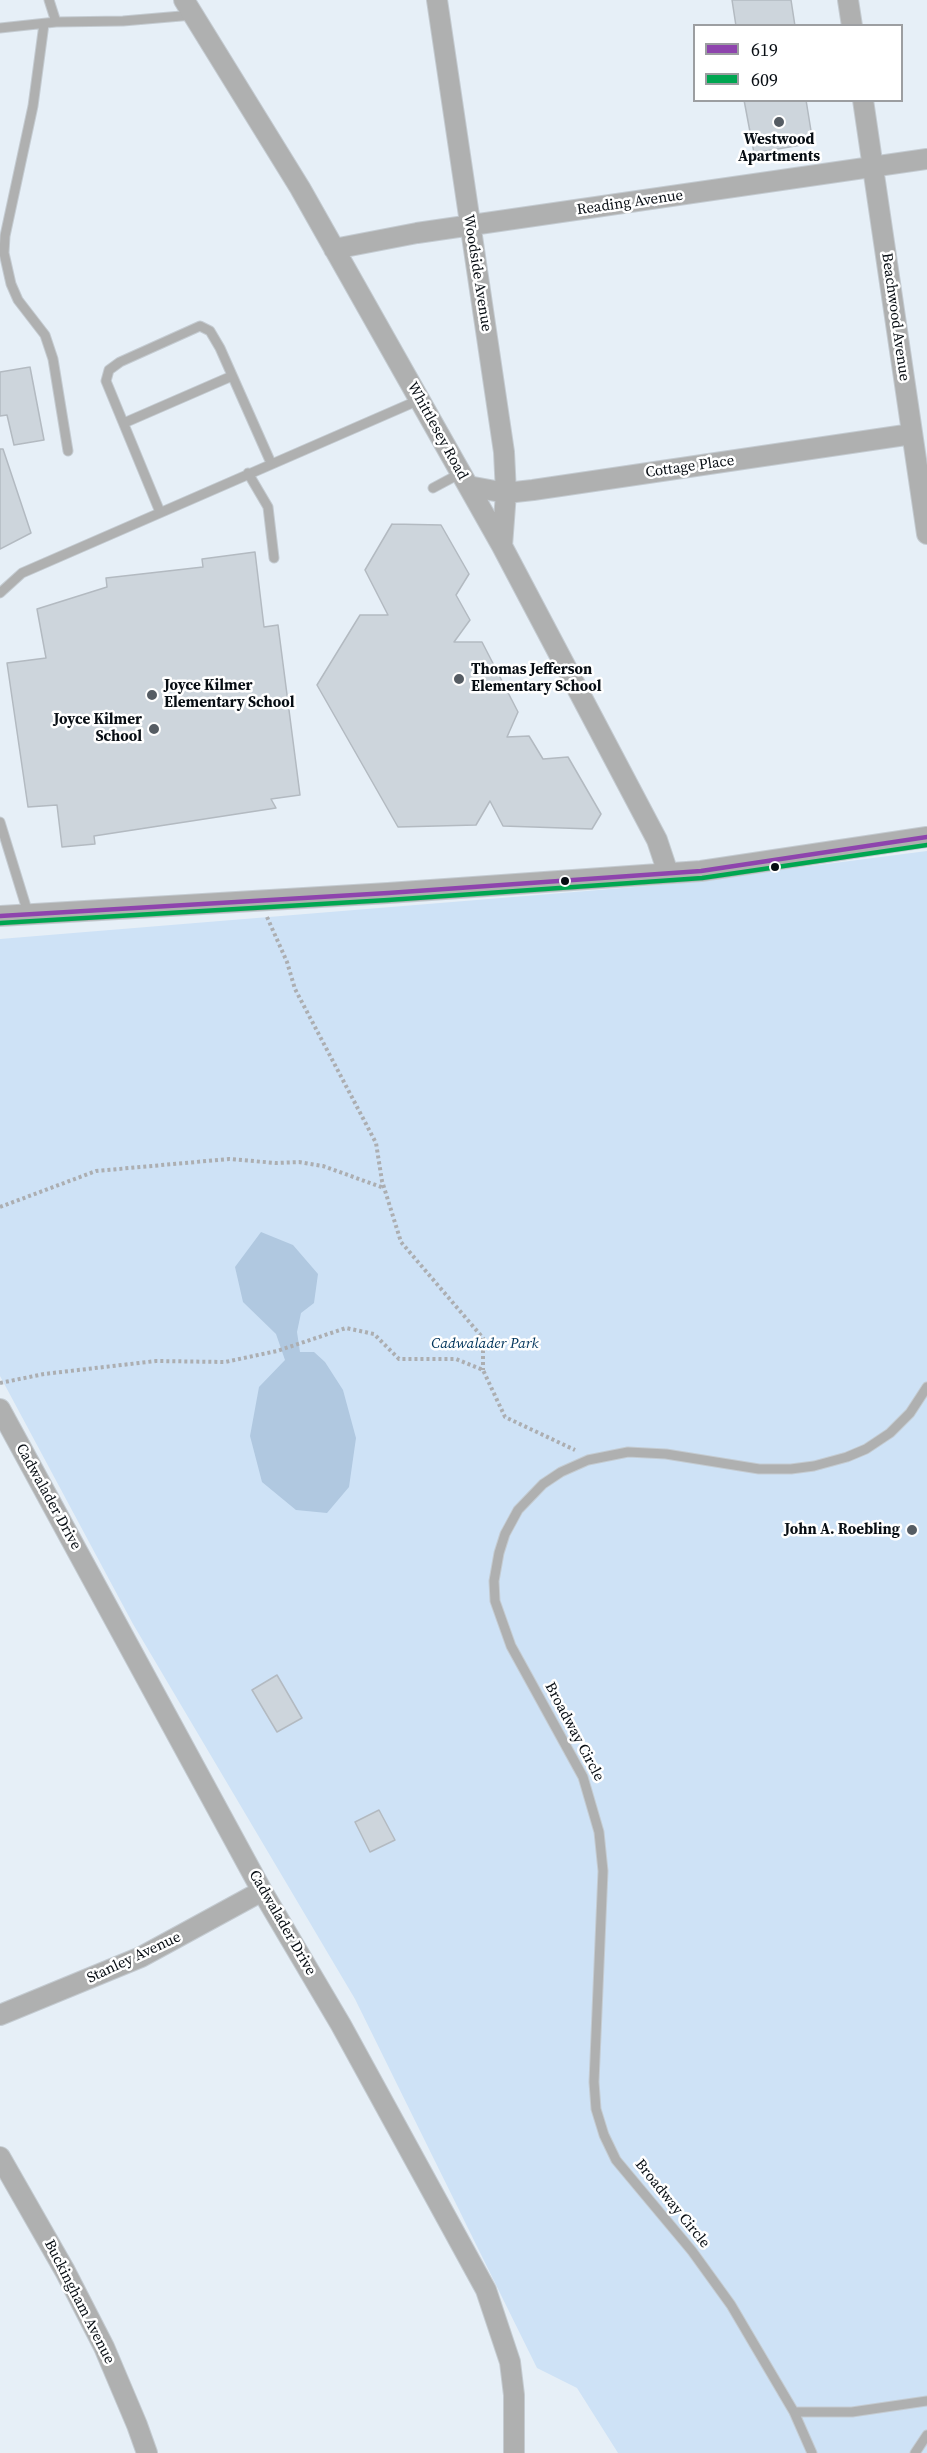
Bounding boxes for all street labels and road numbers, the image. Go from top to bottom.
street label: Reading Avenue [576,187,684,219]
street label: Woodside Avenue [459,213,495,333]
street label: Beachwood Avenue [877,252,913,382]
street label: Whittlesey Road [403,379,471,483]
street label: Cottage Place [644,452,736,482]
street label: Cadwalader Drive [11,1441,85,1553]
street label: Broadway Circle [540,1680,608,1784]
street label: Cadwalader Drive [245,1867,319,1979]
street label: Stanley Avenue [84,1928,184,1988]
street label: Broadway Circle [631,2156,713,2252]
street label: Buckingham Avenue [40,2237,118,2367]

